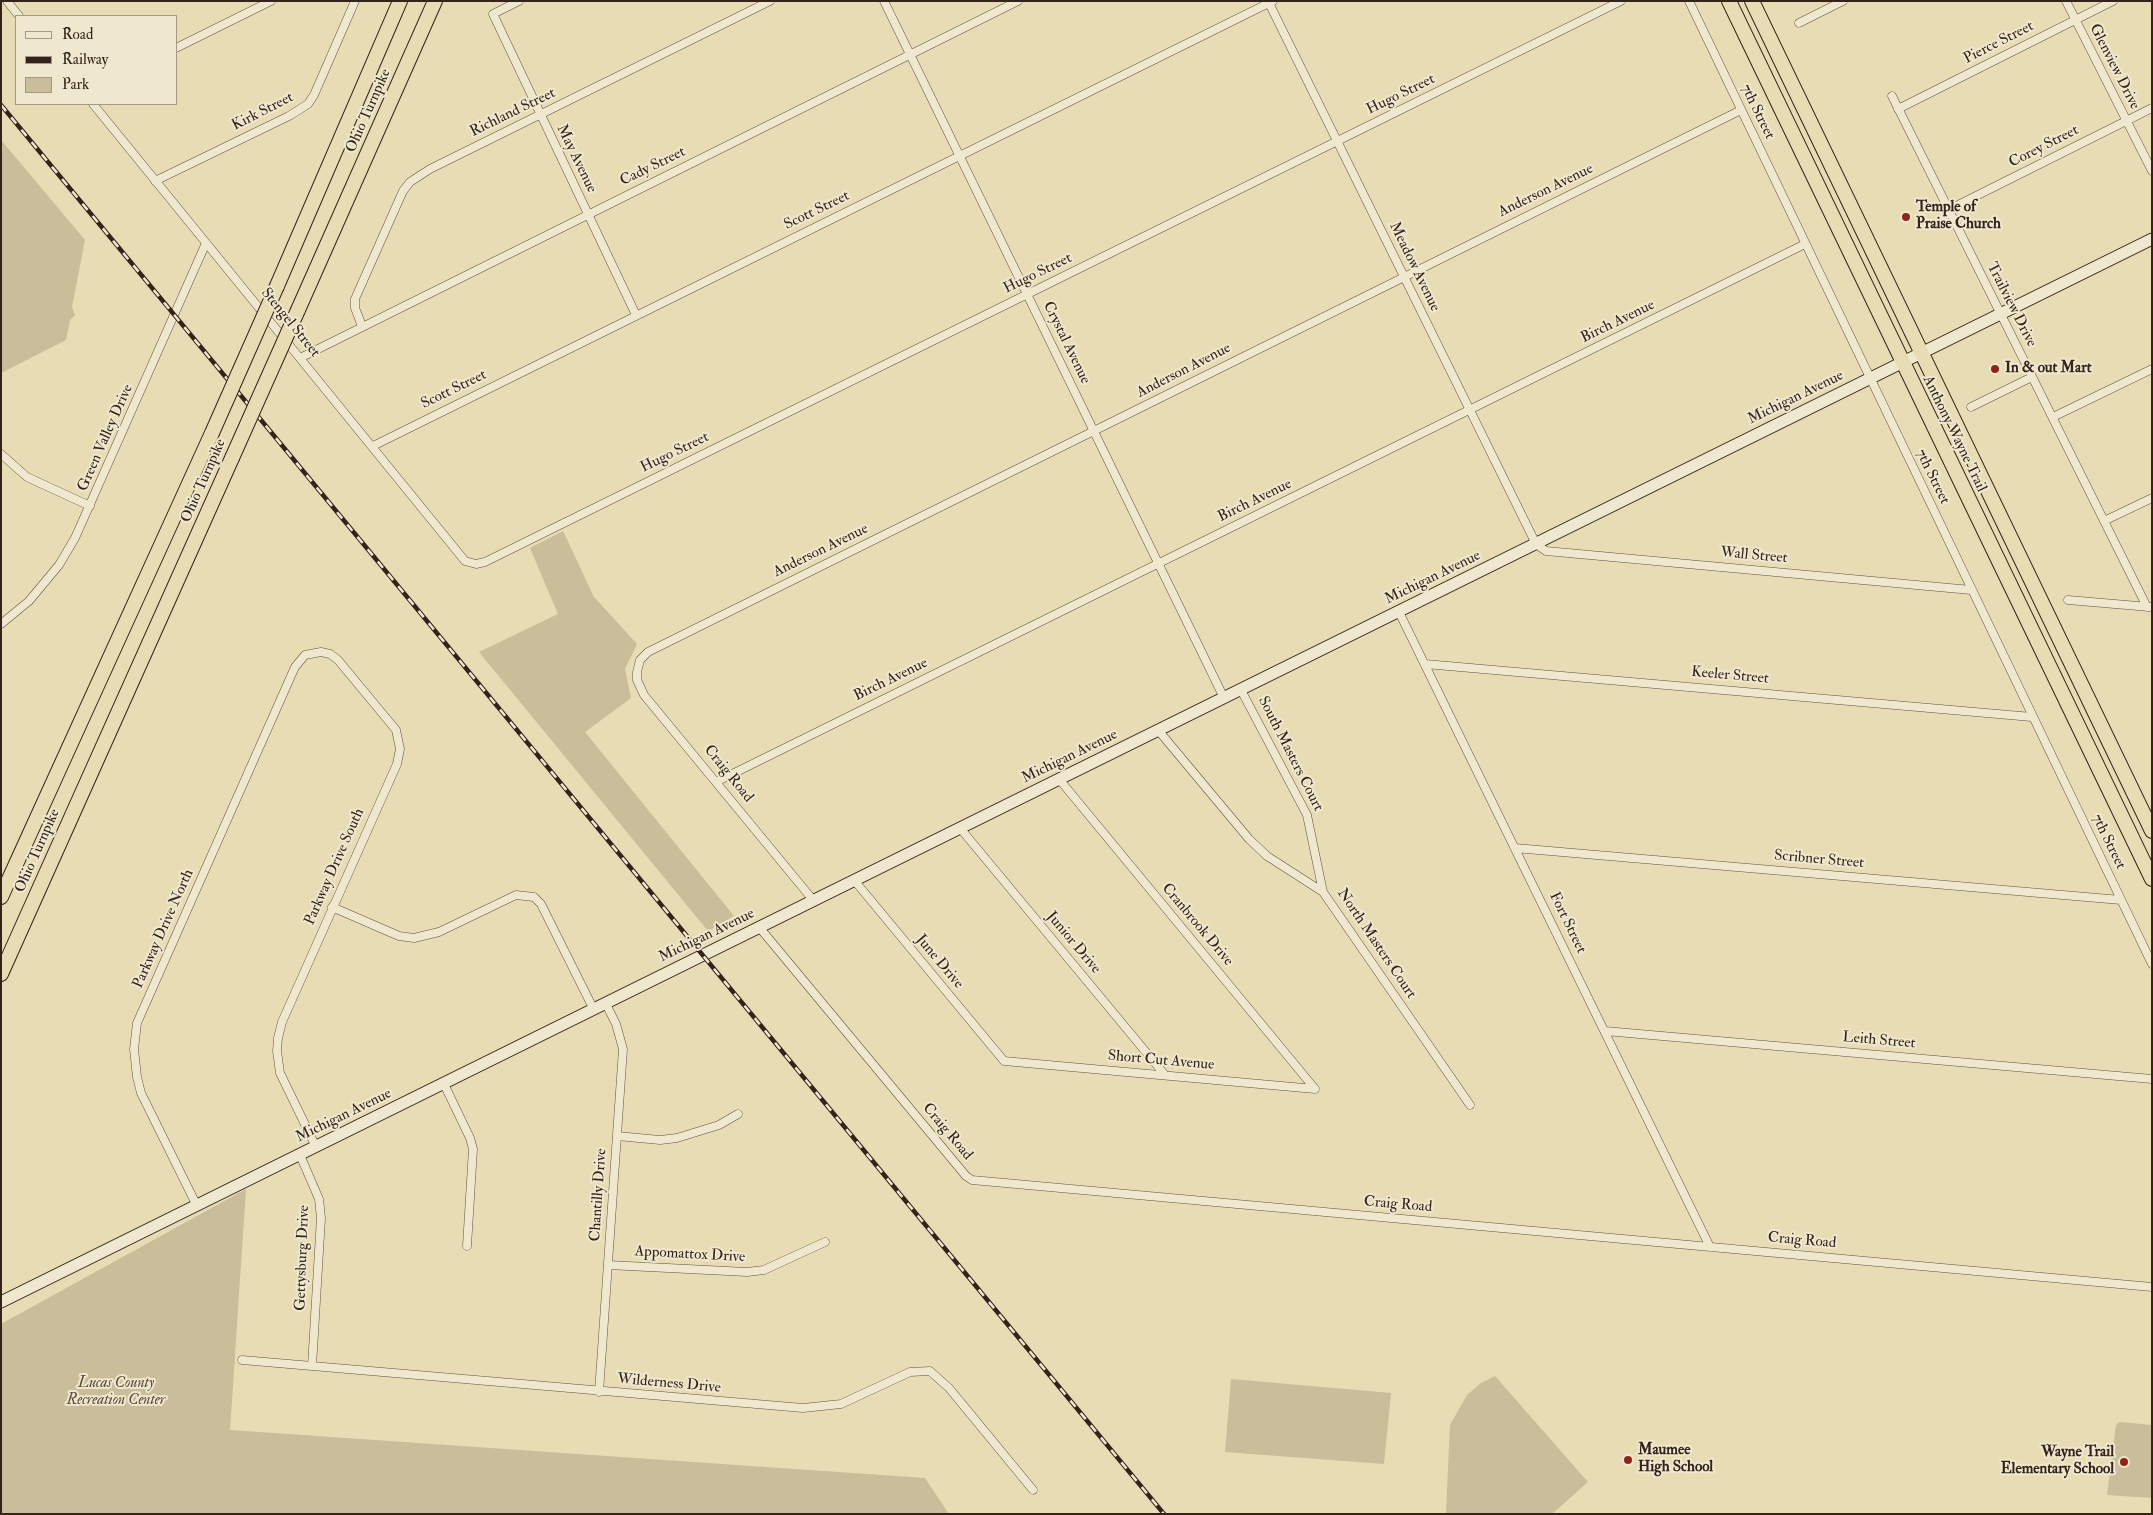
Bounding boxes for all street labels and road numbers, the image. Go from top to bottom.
street label: Pierce Street [1961,18,2037,68]
street label: Glenview Drive [2085,21,2143,113]
street label: Ohio Turnpike [343,66,395,156]
street label: Hugo Street [1364,71,1438,119]
street label: 7th Street [1736,82,1778,142]
street label: Richland Street [467,85,559,141]
street label: Kirk Street [229,89,297,135]
street label: May Avenue [552,122,600,196]
street label: Corey Street [2006,122,2082,172]
street label: Cady Street [617,143,689,191]
street label: Anderson Avenue [1496,160,1596,222]
street label: Scott Street [781,187,853,235]
street label: Meadow Avenue [1385,219,1443,315]
street label: Hugo Street [1001,250,1075,298]
street label: Trailview Drive [1982,260,2040,350]
street label: Stengel Street [257,285,323,361]
street label: Birch Avenue [1578,296,1658,348]
street label: Crystal Avenue [1038,299,1094,387]
street label: Anderson Avenue [1134,340,1234,402]
street label: Scott Street [418,366,490,414]
street label: Michigan Avenue [1745,367,1847,429]
street label: Anthony Wayne Trail [1918,373,1990,495]
street label: Green Valley Drive [74,382,138,494]
street label: Hugo Street [638,429,712,477]
street label: Ohio Turnpike [178,436,230,526]
street label: 7th Street [1911,447,1953,507]
street label: Birch Avenue [1215,475,1295,527]
street label: Anderson Avenue [771,520,871,582]
street label: Wall Street [1720,544,1788,568]
street label: Michigan Avenue [1382,547,1484,609]
street label: Birch Avenue [851,654,931,706]
street label: Keeler Street [1690,664,1770,688]
street label: South Masters Court [1253,694,1327,814]
street label: Michigan Avenue [1019,726,1121,788]
street label: Craig Road [699,742,757,806]
street label: Ohio Turnpike [12,806,64,896]
street label: Parkway Drive South [301,806,369,928]
street label: 7th Street [2087,812,2129,872]
street label: Scribner Street [1773,847,1865,873]
street label: Parkway Drive North [130,867,198,991]
street label: Cranbrook Drive [1157,880,1237,970]
street label: North Masters Court [1332,886,1420,1002]
street label: Fort Street [1544,889,1590,957]
street label: Michigan Avenue [656,905,758,967]
street label: Junior Drive [1042,908,1104,978]
street label: June Drive [911,931,967,993]
street label: Leith Street [1842,1029,1916,1053]
street label: Short Cut Avenue [1107,1047,1215,1075]
street label: Michigan Avenue [293,1085,395,1147]
street label: Craig Road [918,1100,976,1164]
street label: Chantilly Drive [587,1148,611,1242]
street label: Craig Road [1363,1193,1433,1217]
street label: Gettysburg Drive [292,1205,314,1311]
street label: Craig Road [1767,1229,1837,1253]
street label: Appomattox Drive [634,1243,746,1267]
street label: Wilderness Drive [616,1370,722,1398]

